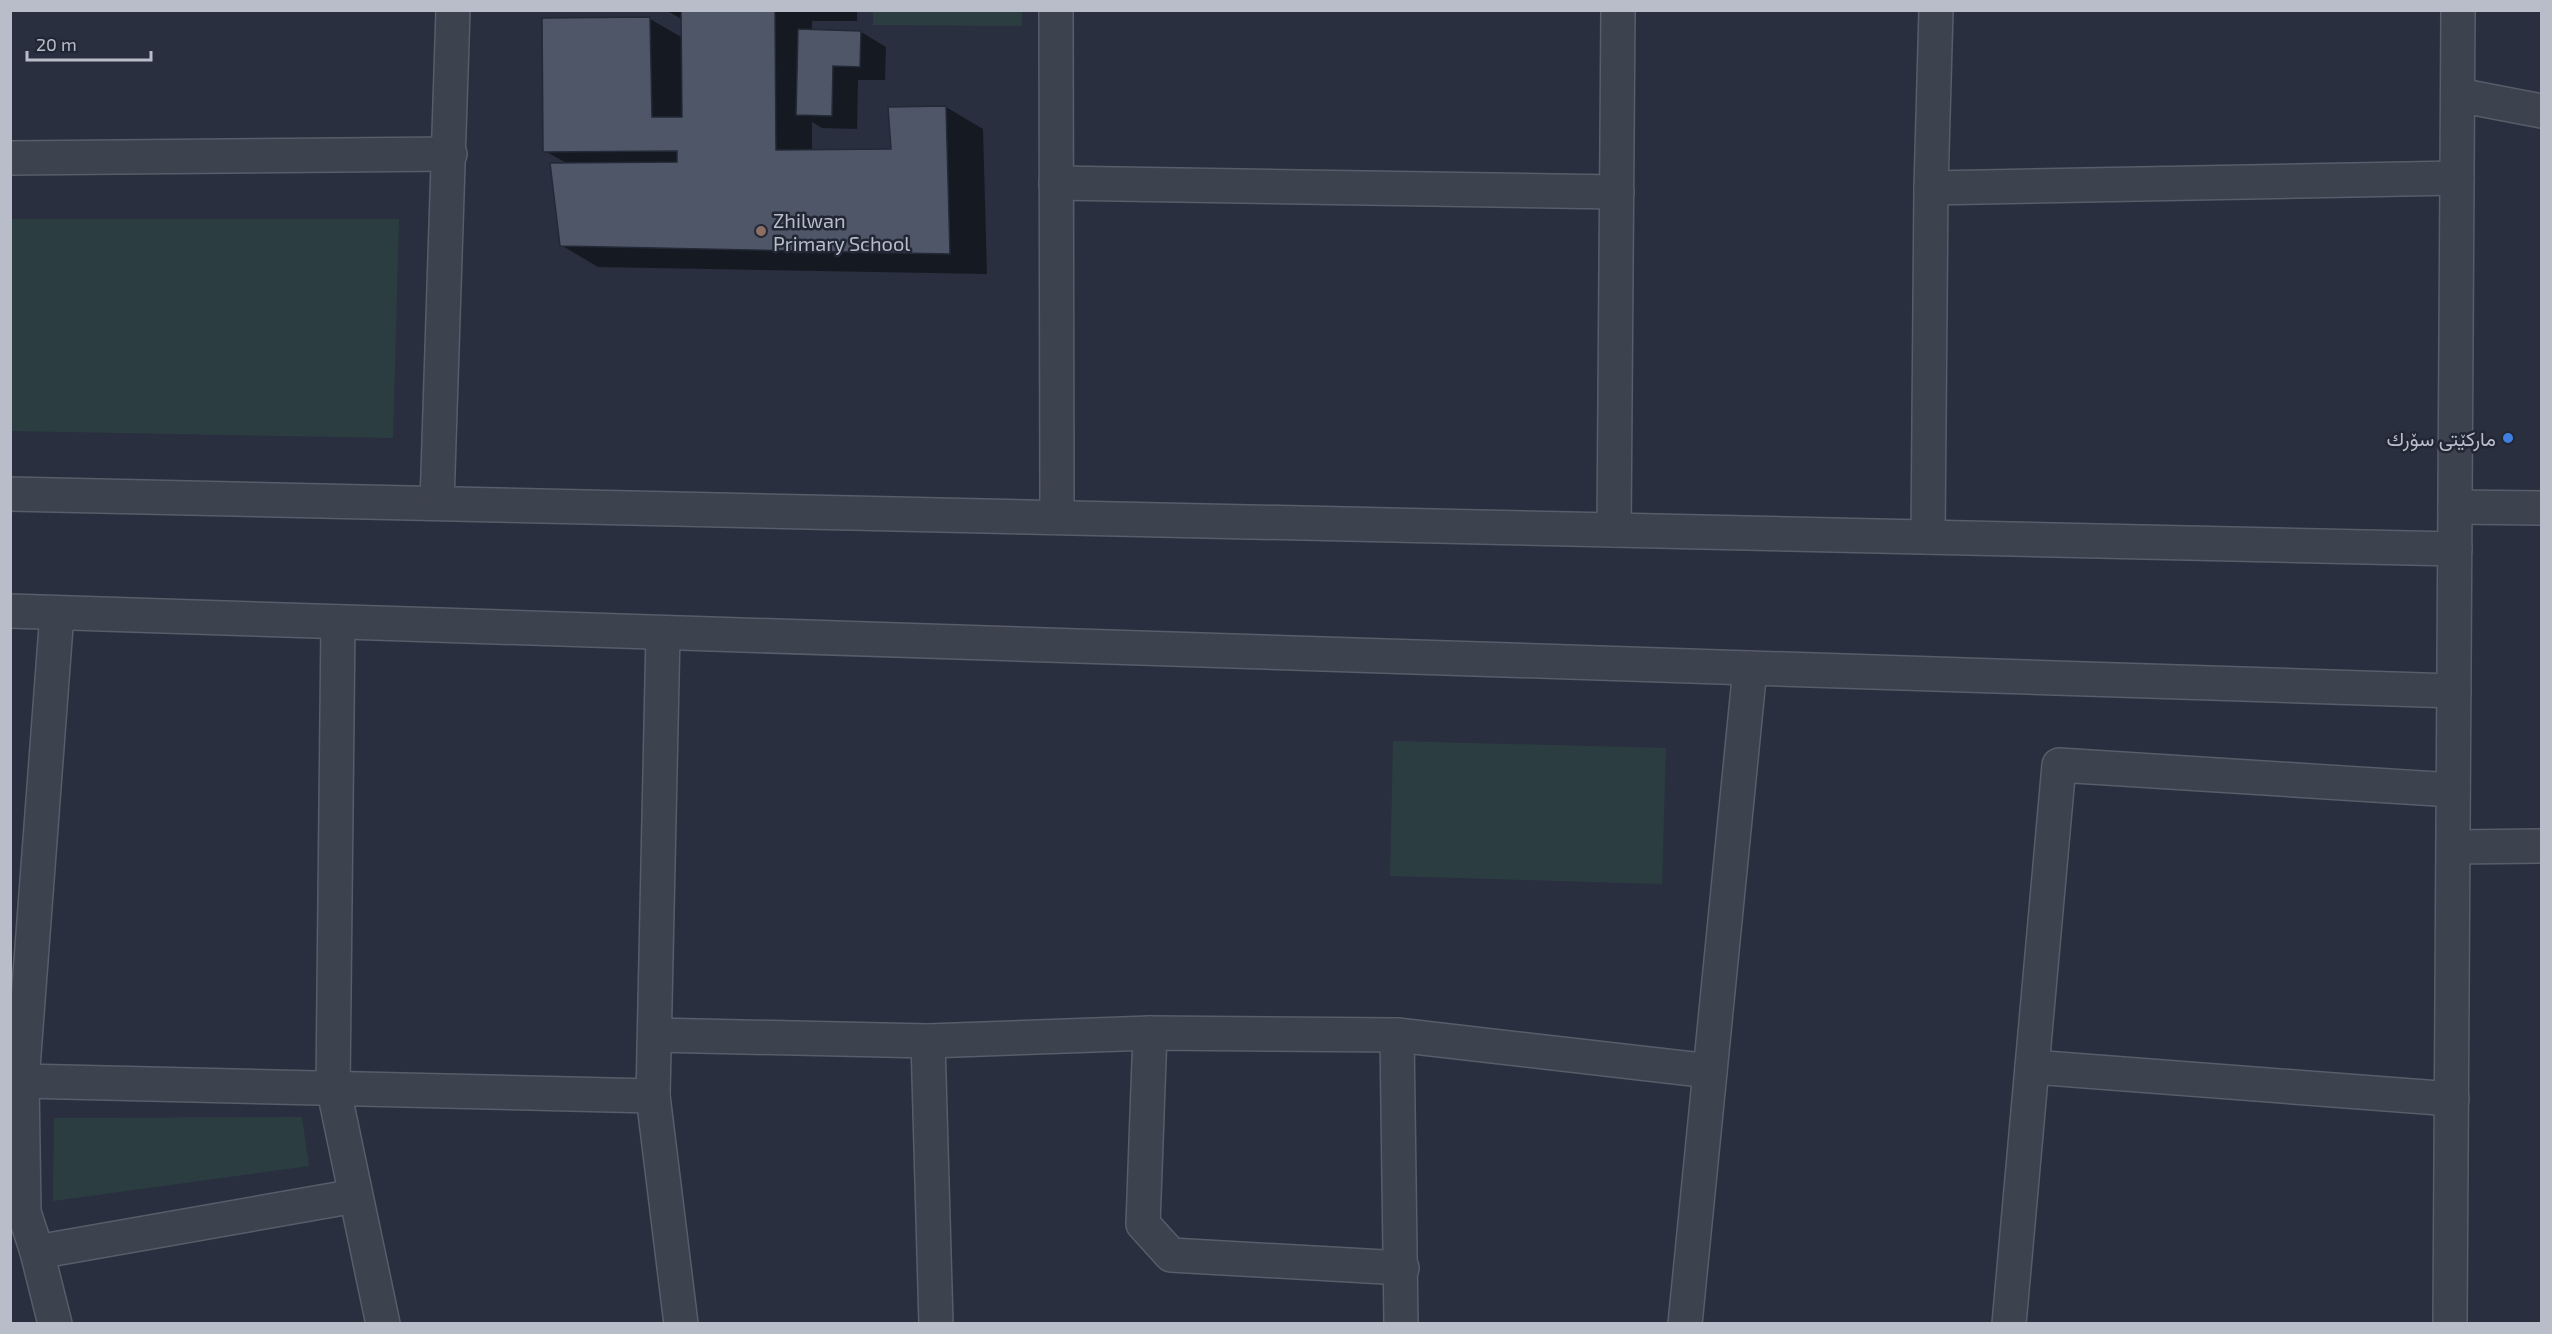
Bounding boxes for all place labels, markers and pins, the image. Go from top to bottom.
place label: Zhilwan Primary School [773,208,910,255]
marker: Zhilwan Primary School [754,224,768,238]
place label: مارکێتی سۆرك [2387,426,2496,452]
marker: مارکێتی سۆرك [2501,431,2515,445]

